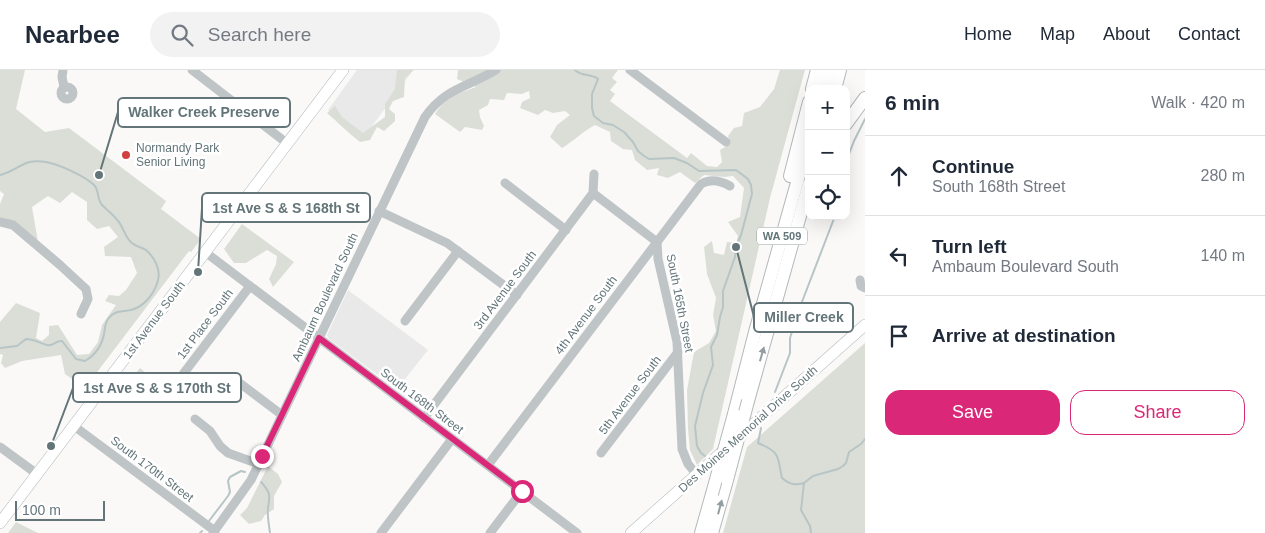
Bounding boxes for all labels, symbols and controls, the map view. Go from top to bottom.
search box [150,12,500,57]
text: Nearbee [25,21,120,48]
icon: search [168,21,196,49]
text: Search here [208,24,311,45]
text: Home [964,24,1012,44]
text: Map [1040,24,1075,44]
text: About [1103,24,1150,44]
text: Contact [1178,24,1240,44]
map controls [805,85,850,220]
button: + [805,85,850,130]
text: 6 min [885,91,940,114]
text: Walk · 420 m [1151,94,1245,111]
callout: Walker Creek Preserve [118,98,290,127]
text: Walker Creek Preserve [128,104,280,120]
button: − [805,130,850,175]
place label: Normandy Park Senior Living [136,141,220,169]
marker: Normandy Park Senior Living [120,149,132,161]
text: Continue [932,156,1014,177]
icon: ahead [885,162,913,190]
text: 280 m [1201,167,1245,184]
button: locate [805,175,850,220]
text: South 168th Street [932,178,1065,195]
callout: 1st Ave S & S 168th St [202,193,370,222]
text: 1st Ave S & S 168th St [212,200,360,216]
road number: WA 509 [757,228,807,245]
street label: Ambaum Boulevard South [289,231,361,363]
text: Turn left [932,236,1007,257]
icon: left [885,242,913,270]
text: 140 m [1201,247,1245,264]
street label: 3rd Avenue South [471,248,539,332]
street label: South 165th Street [664,253,697,354]
text: Ambaum Boulevard South [932,258,1119,275]
street label: 4th Avenue South [552,273,620,357]
street label: 1st Avenue South [120,278,188,362]
street label: 1st Place South [174,286,236,362]
callout: Miller Creek [754,303,853,332]
text: Miller Creek [764,309,844,325]
icon: arrive [885,322,913,350]
text: Arrive at destination [932,325,1116,346]
one-way arrow [758,346,766,361]
street label: 5th Avenue South [596,353,664,437]
street label: Des Moines Memorial Drive South [676,363,820,495]
street label: South 168th Street [378,365,467,437]
callout: 1st Ave S & S 170th St [73,373,241,402]
text: 1st Ave S & S 170th St [83,380,231,396]
button: Save [885,390,1060,435]
button: Share [1070,390,1245,435]
street label: South 170th Street [108,433,197,505]
route end [251,445,274,468]
route start [511,480,534,503]
scale bar [15,498,105,521]
one-way arrow [716,499,724,514]
text: 100 m [22,502,61,518]

